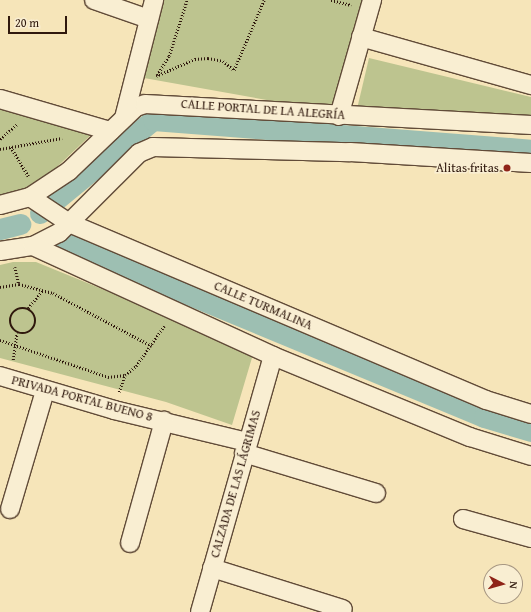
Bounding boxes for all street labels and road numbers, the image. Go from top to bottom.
street label: CALLE PORTAL DE LA ALEGRÍA [180,96,346,124]
street label: CALLE TURMALINA [211,278,315,334]
street label: PRIVADA PORTAL BUENO 8 [10,373,154,425]
street label: CALZADA DE LAS LÁGRIMAS [207,408,265,560]

